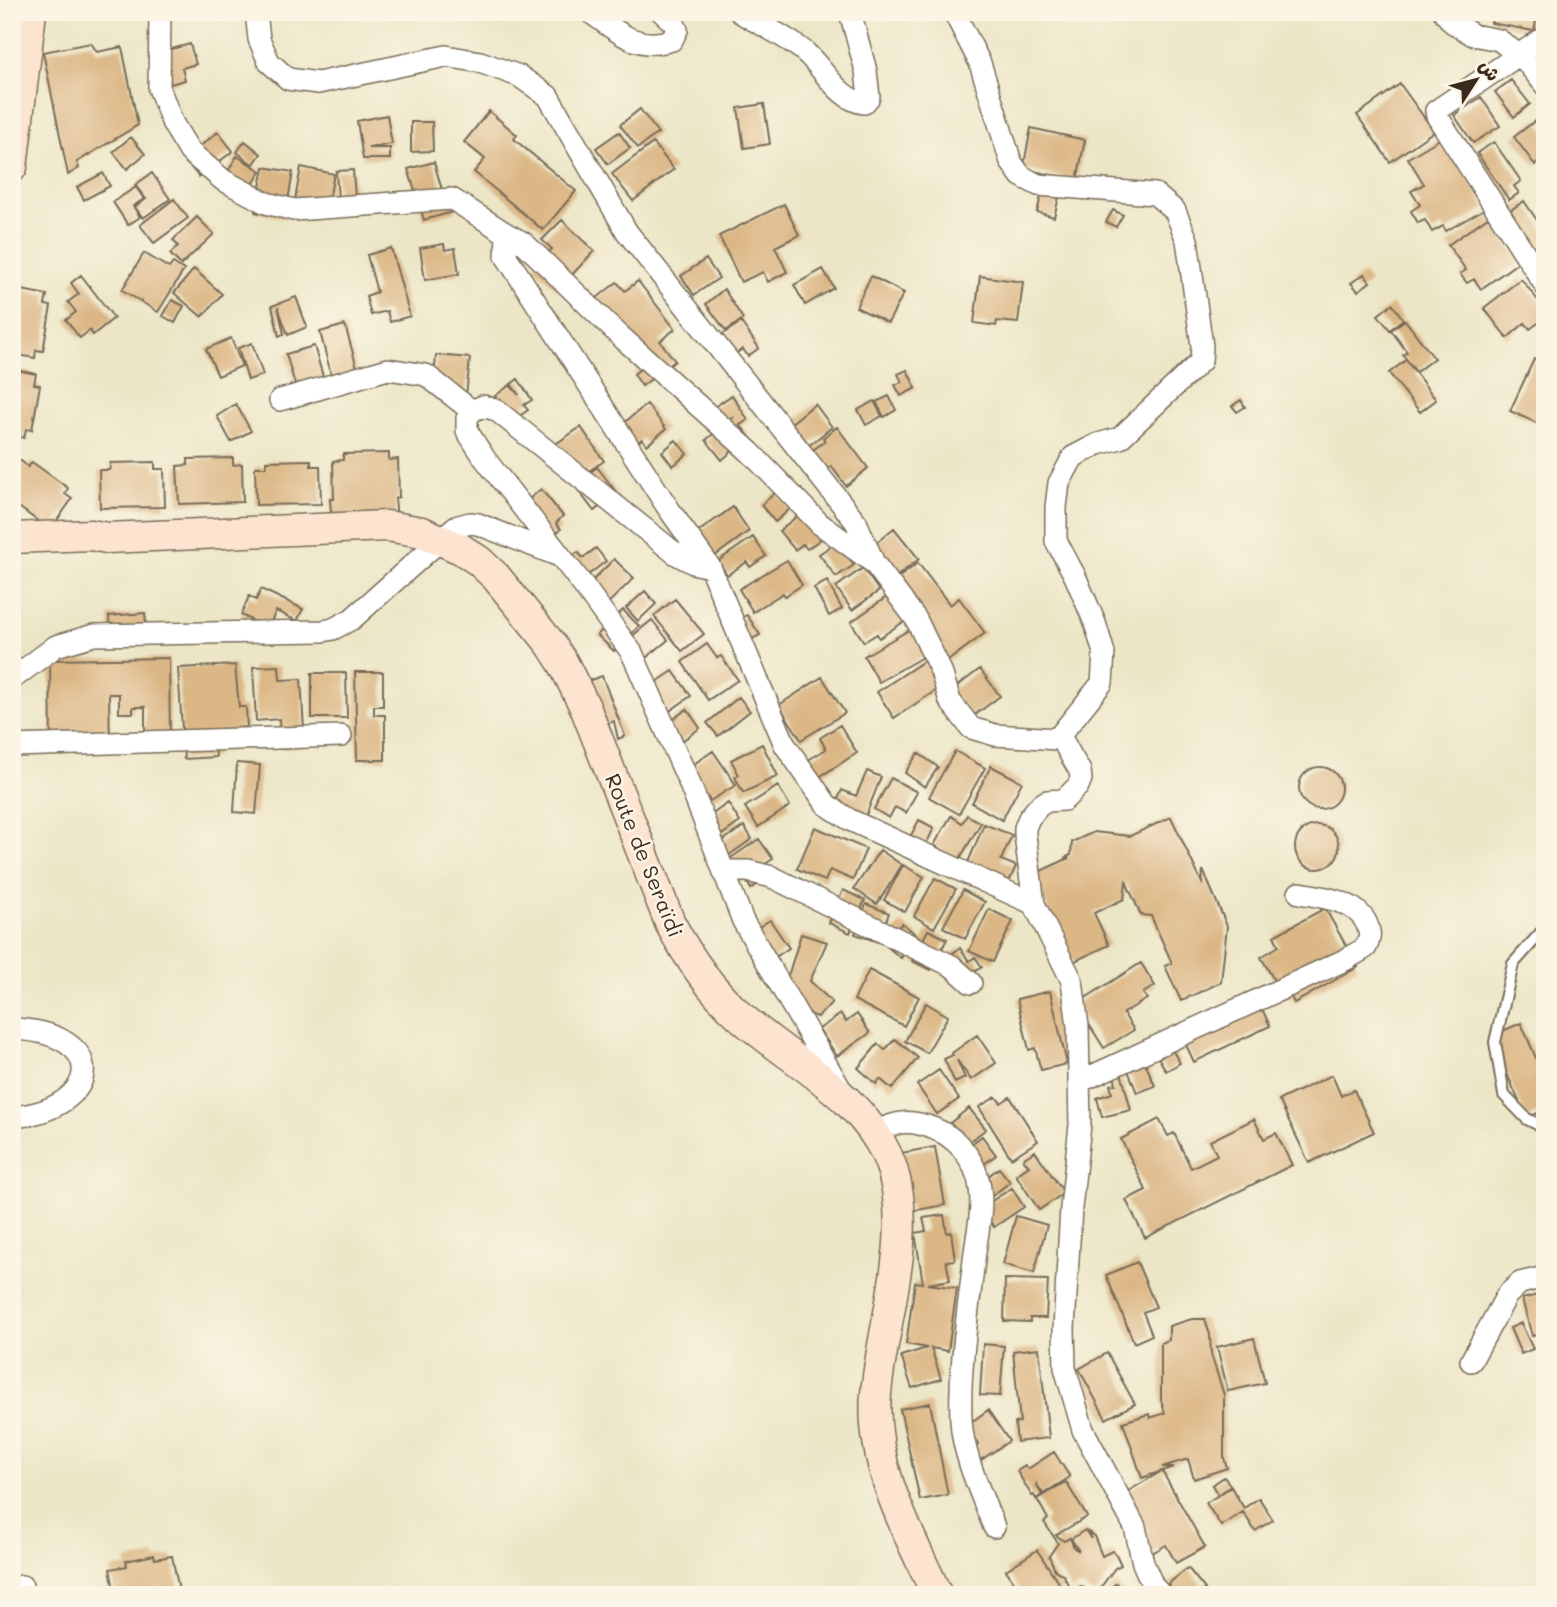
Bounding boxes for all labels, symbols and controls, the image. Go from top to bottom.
north arrow [1442,46,1512,116]
text: ش [1474,54,1506,86]
street label: Route de Seraïdi [600,769,690,941]

